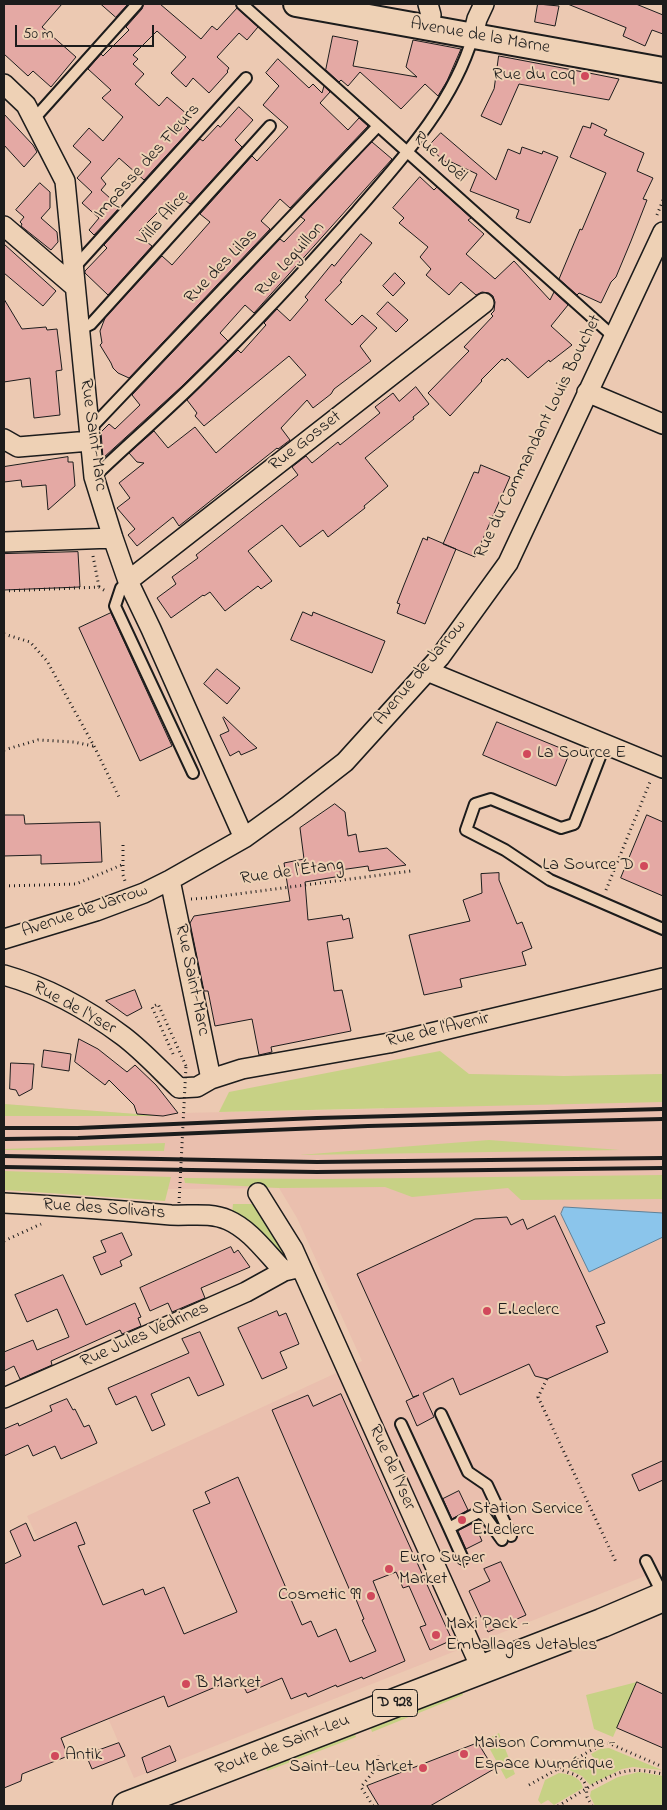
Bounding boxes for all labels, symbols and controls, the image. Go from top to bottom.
street label: Avenue de la Marne [408,14,552,60]
scale bar [18,15,156,47]
text: 50 m [23,23,53,45]
place label: Rue du coq [493,65,575,87]
marker: Rue du coq [579,70,591,82]
street label: Impasse des Fleurs [90,100,206,224]
street label: Rue Noël [407,128,471,188]
street label: Villa Alice [134,187,194,251]
street label: Rue Leguillon [252,218,330,302]
street label: Rue des Lilas [181,225,263,309]
street label: Rue du Commandant Louis Bouchet [471,312,607,562]
street label: Rue Saint-Marc [73,377,111,493]
street label: Rue Gosset [266,407,346,477]
street label: Avenue de Jarrow [370,616,472,730]
place label: La Source E [537,743,626,765]
marker: La Source E [521,748,533,760]
street label: Rue de l'Étang [239,855,345,891]
place label: La Source D [543,855,634,877]
marker: La Source D [638,860,650,872]
street label: Avenue de Jarrow [19,880,151,944]
street label: Rue Saint-Marc [169,922,213,1038]
street label: Rue de l'Yser [29,977,119,1041]
street label: Rue de l'Avenir [385,1009,491,1053]
street label: Rue des Solivats [42,1195,166,1225]
street label: Rue Jules Védrines [78,1298,212,1374]
place label: E.Leclerc [497,1300,559,1322]
marker: E.Leclerc [481,1305,493,1317]
street label: Rue de l'Yser [363,1422,419,1514]
place label: Station Service E.Leclerc [472,1499,583,1542]
marker: Station Service E.Leclerc [456,1514,468,1526]
place label: Euro Super Market [399,1548,485,1590]
marker: Euro Super Market [383,1563,395,1575]
place label: Cosmetic 99 [278,1585,361,1607]
marker: Cosmetic 99 [365,1590,377,1602]
place label: Maxi Pack - Emballages Jetables [446,1614,598,1656]
marker: Maxi Pack - Emballages Jetables [430,1629,442,1641]
place label: B Market [196,1673,261,1695]
marker: B Market [180,1678,192,1690]
road number: D 928 [372,1690,418,1716]
street label: Route de Saint-Leu [213,1710,353,1782]
place label: Maison Commune - Espace Numérique [474,1733,615,1776]
place label: Antik [65,1745,102,1767]
marker: Maison Commune - Espace Numérique [458,1748,470,1760]
marker: Antik [49,1750,61,1762]
place label: Saint-Leu Market [289,1757,413,1779]
marker: Saint-Leu Market [417,1762,429,1774]

